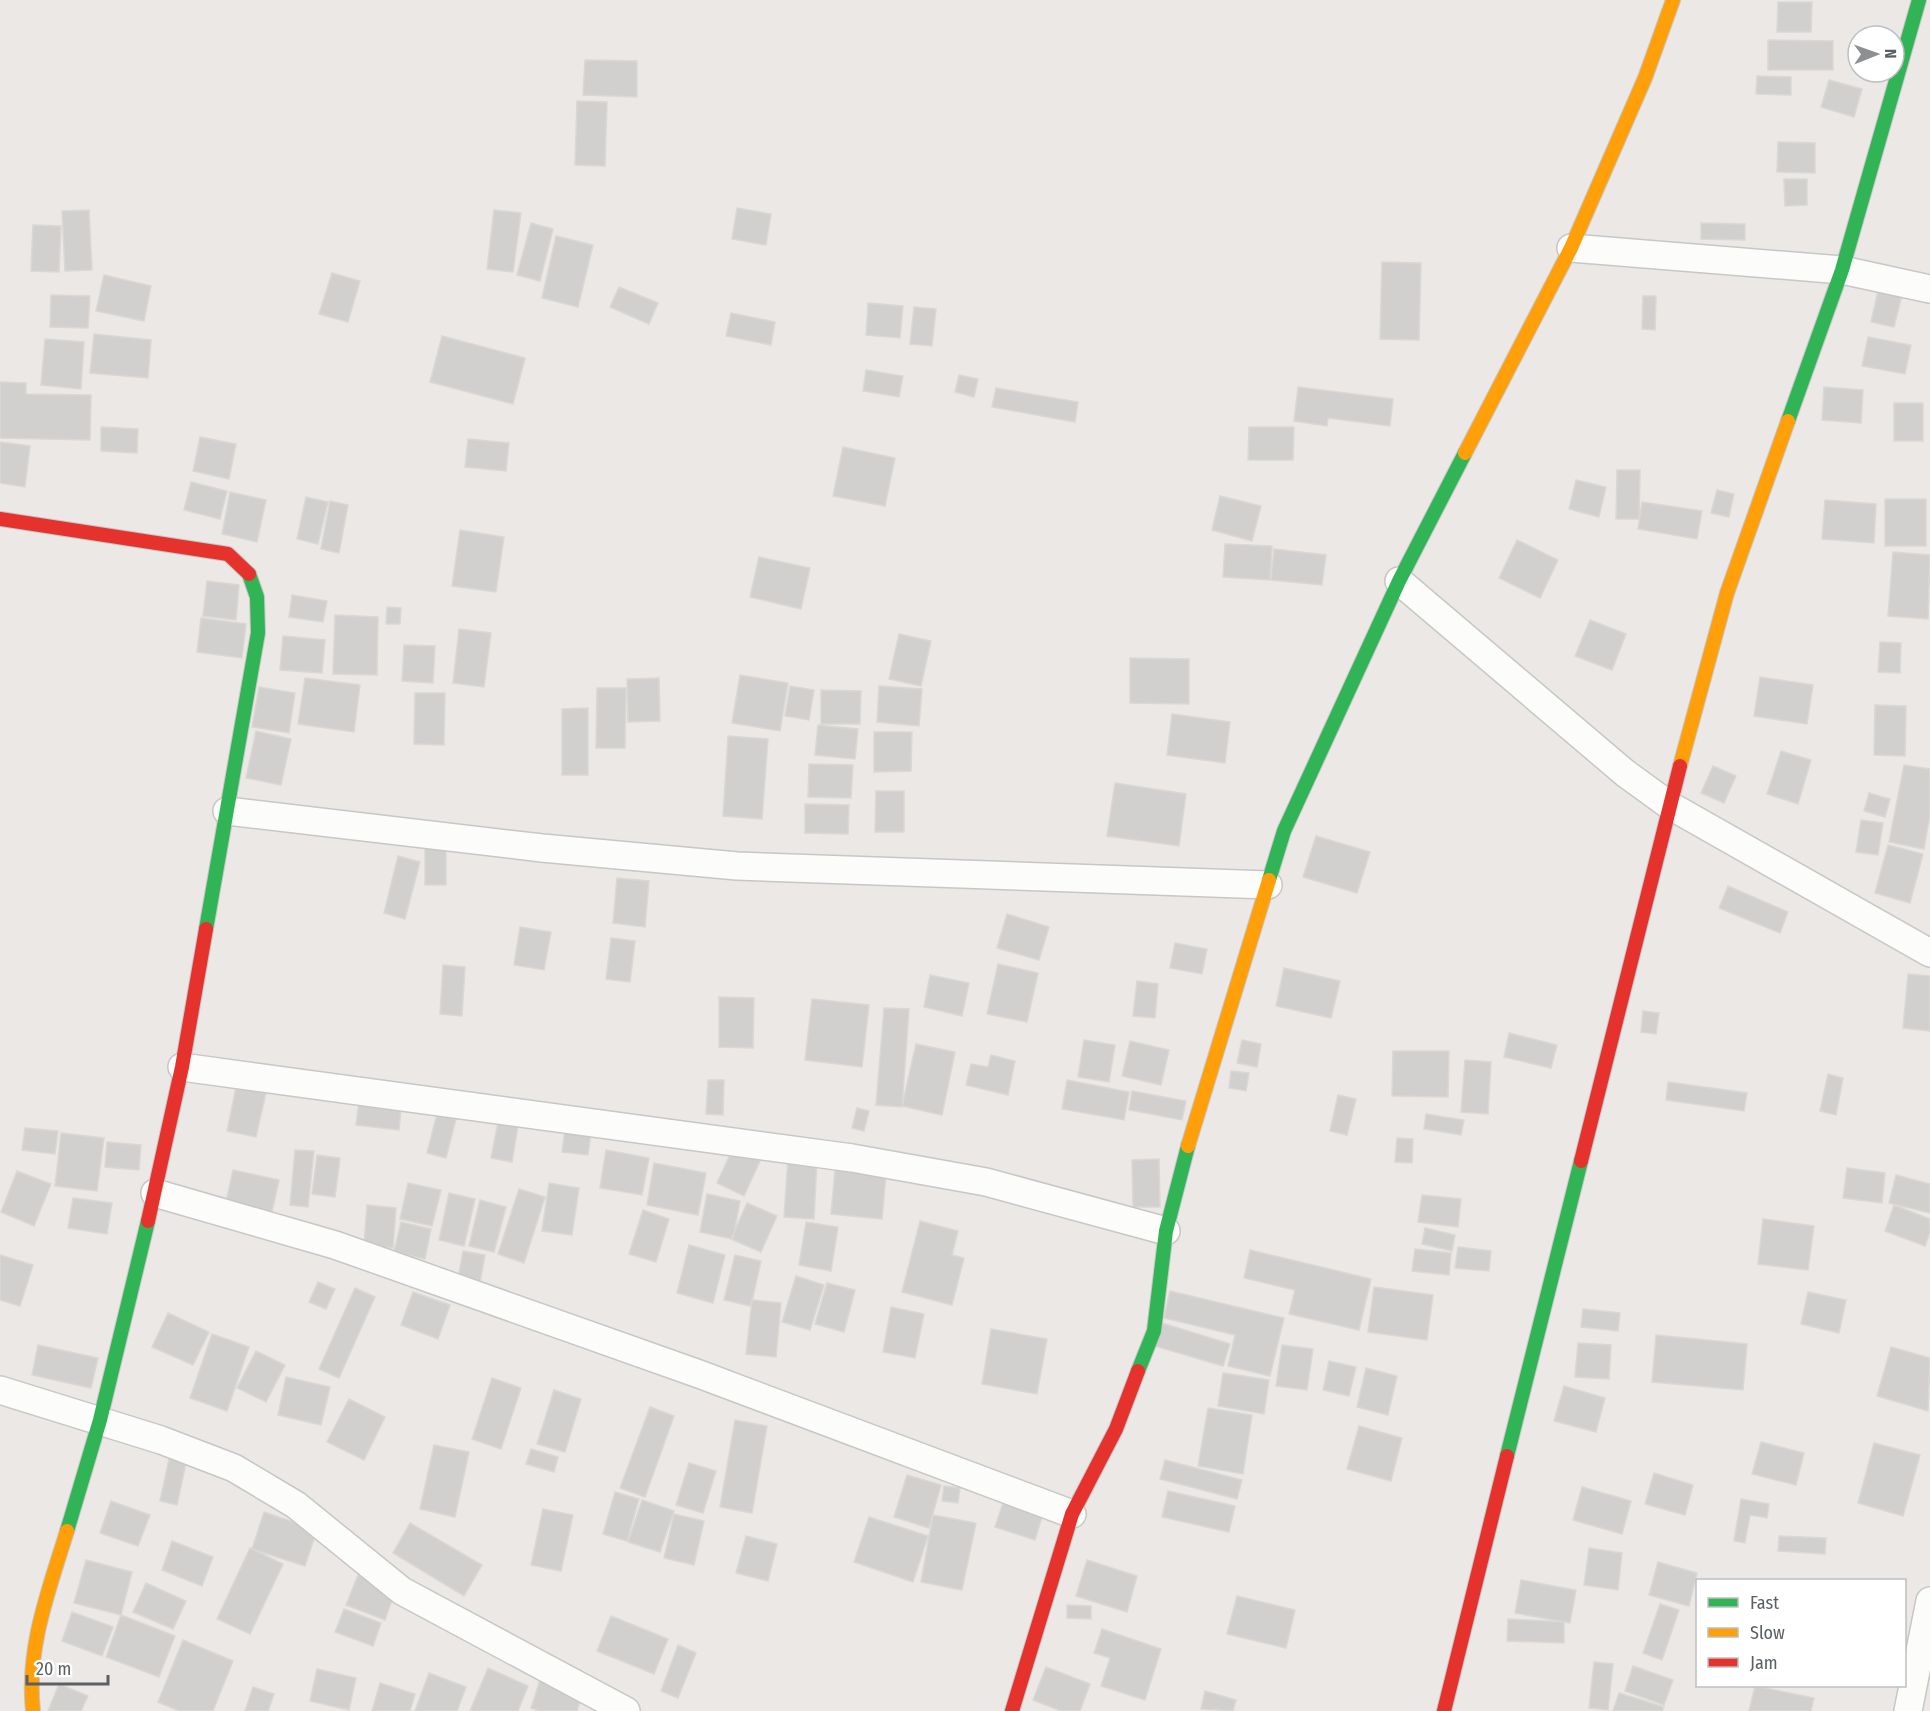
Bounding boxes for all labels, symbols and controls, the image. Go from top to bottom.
north arrow [1846,24,1906,84]
text: N [1881,49,1900,59]
legend [1696,1579,1906,1687]
text: Fast [1750,1592,1779,1614]
text: Slow [1750,1622,1785,1644]
scale bar [27,1648,108,1686]
text: Jam [1750,1652,1778,1674]
text: 20 m [36,1658,71,1680]

